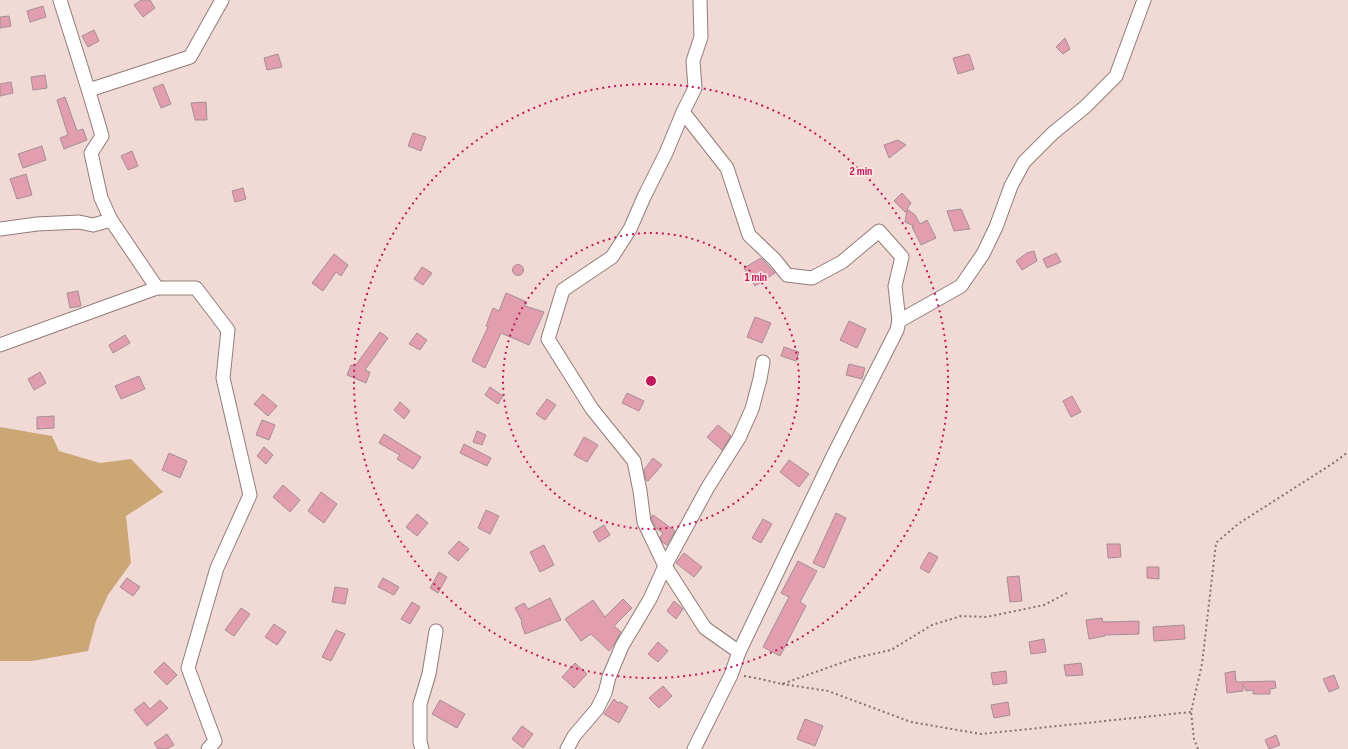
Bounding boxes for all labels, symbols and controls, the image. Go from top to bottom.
text: 2 min [850,164,872,179]
text: 1 min [745,270,767,285]
centre of rings [644,374,658,388]

